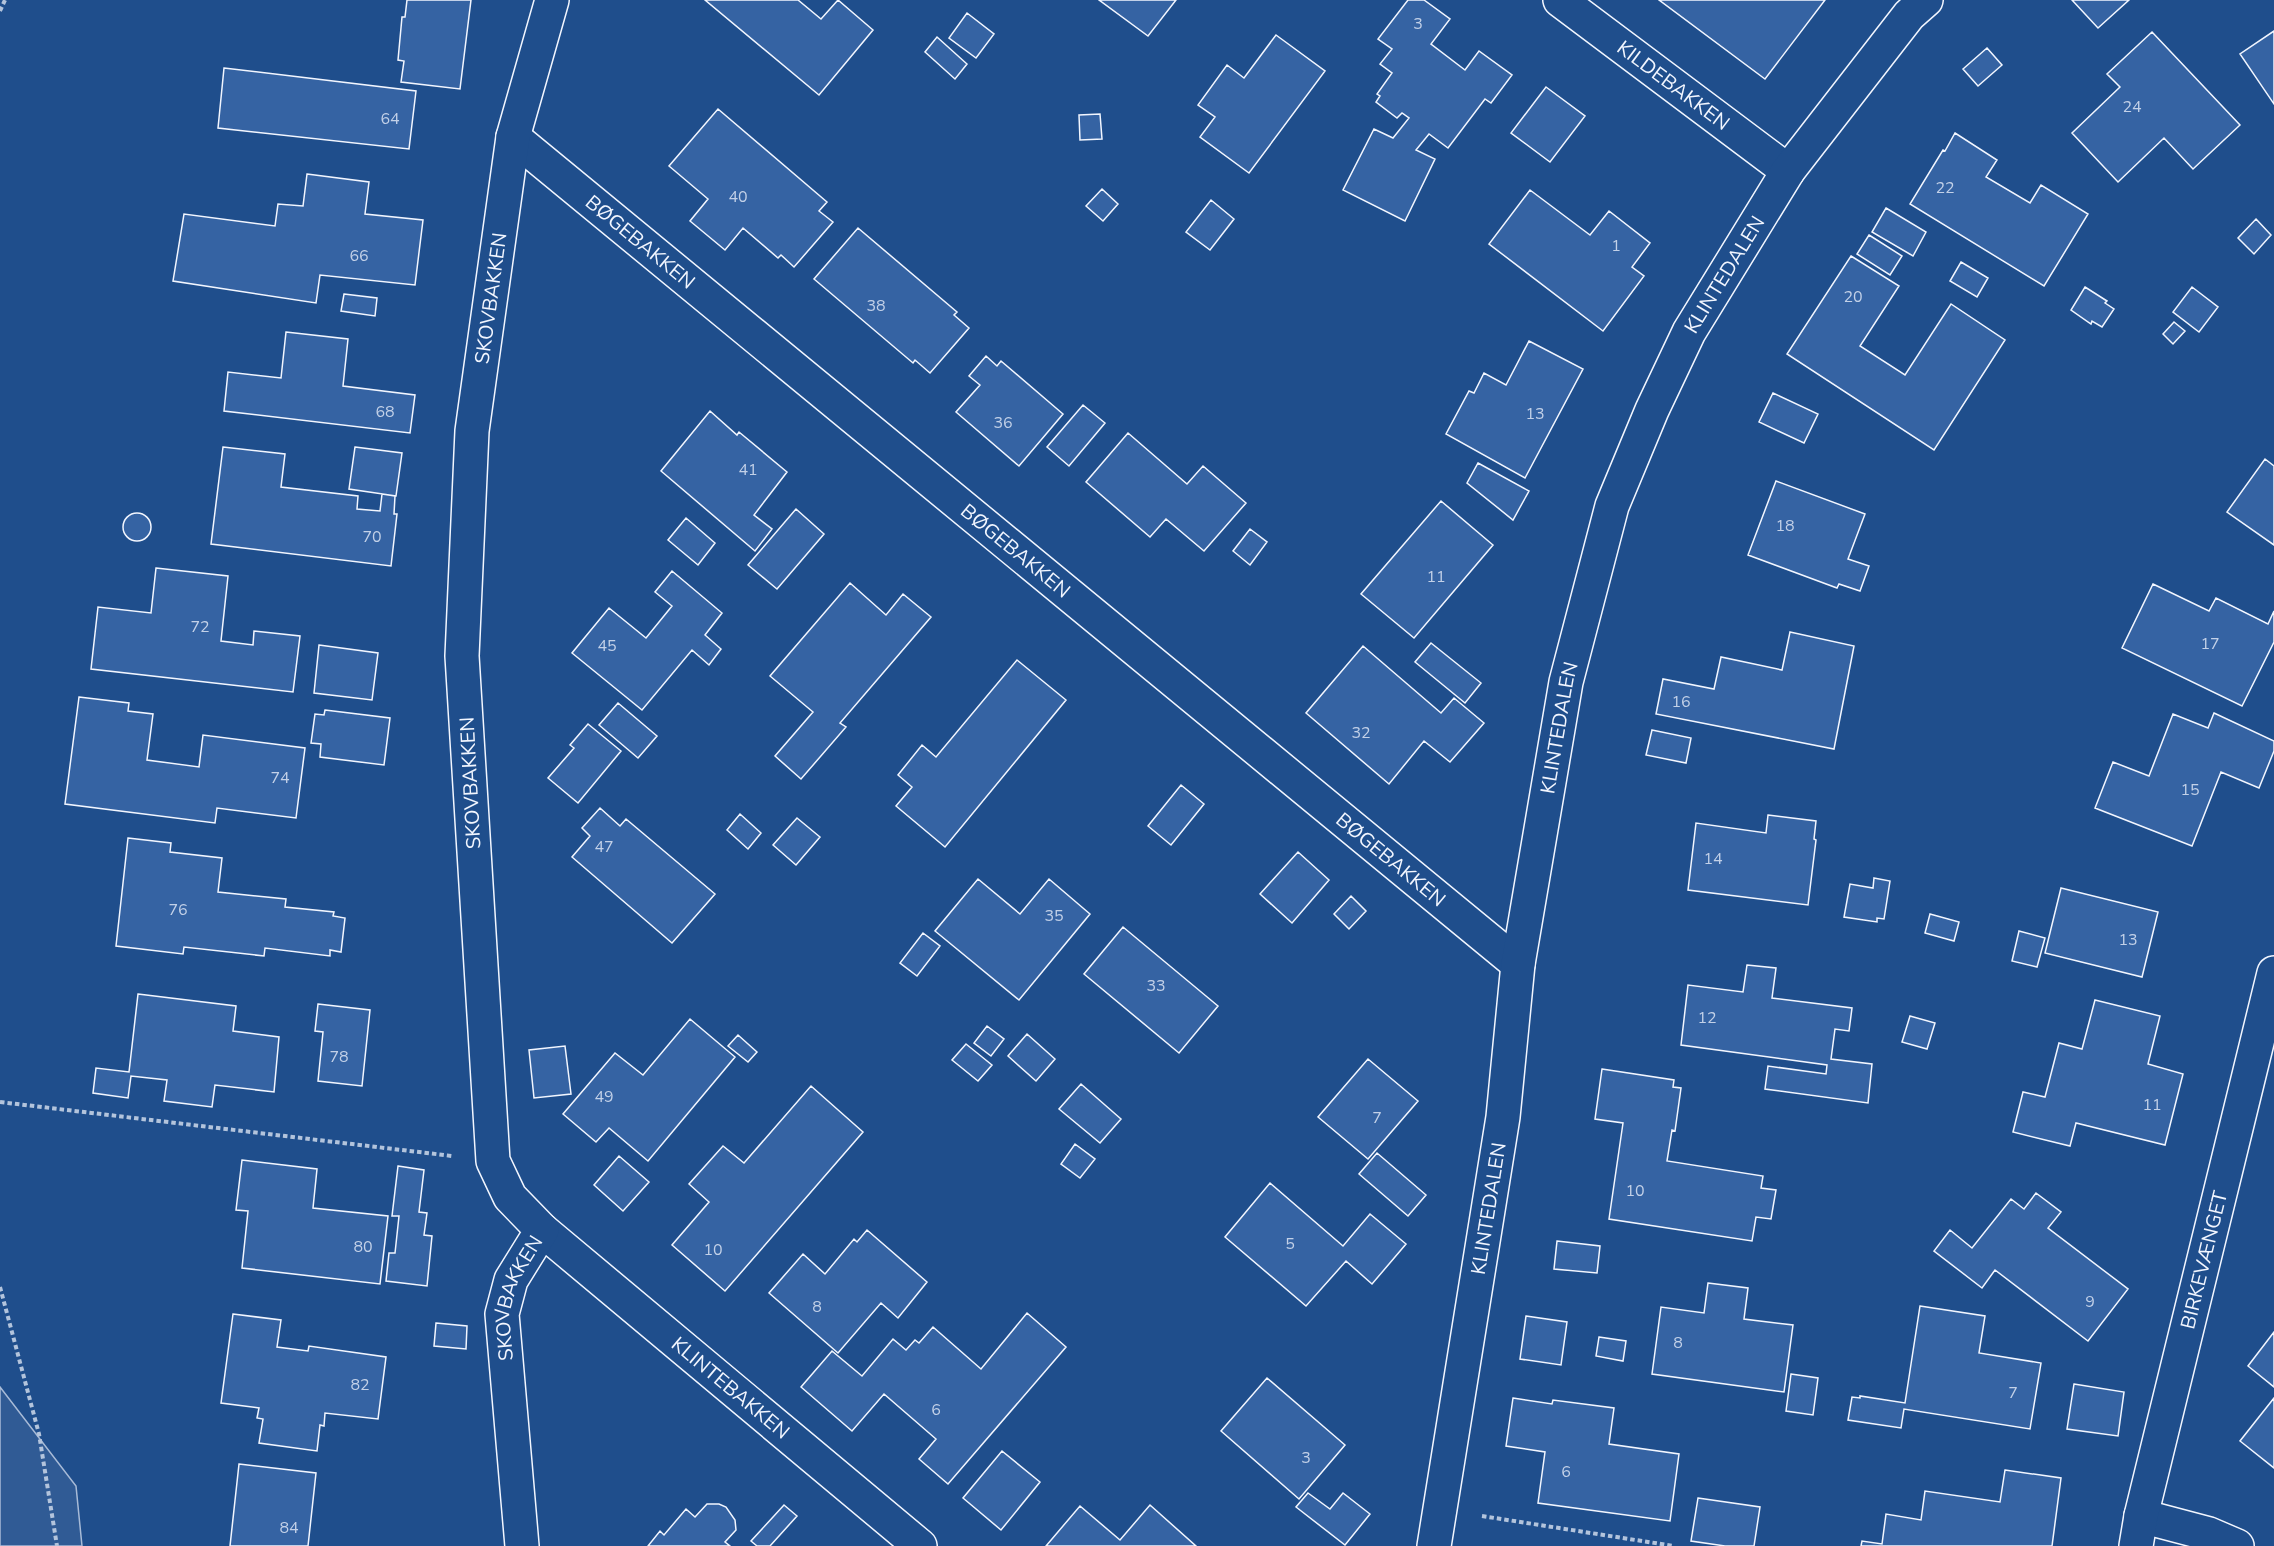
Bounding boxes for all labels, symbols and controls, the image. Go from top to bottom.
house number: 3 [1413,13,1423,35]
street label: KILDEBAKKEN [1611,34,1735,137]
house number: 24 [2122,96,2142,118]
house number: 64 [380,108,400,130]
house number: 22 [1935,177,1955,199]
house number: 40 [728,186,748,208]
street label: BØGEBAKKEN [580,189,701,295]
street label: KLINTEDALEN [1678,211,1771,339]
street label: SKOVBAKKEN [469,231,514,366]
house number: 1 [1611,235,1621,257]
house number: 66 [349,245,369,267]
house number: 20 [1843,286,1863,308]
house number: 38 [866,295,886,317]
house number: 68 [375,401,395,423]
house number: 13 [1525,403,1545,425]
house number: 36 [993,412,1013,434]
house number: 41 [738,459,758,481]
street label: BØGEBAKKEN [955,498,1076,604]
house number: 18 [1775,515,1795,537]
house number: 70 [362,526,382,548]
house number: 11 [1426,566,1446,588]
house number: 72 [190,616,210,638]
house number: 17 [2200,633,2220,655]
house number: 45 [597,635,617,657]
street label: KLINTEDALEN [1534,659,1585,796]
house number: 16 [1671,691,1691,713]
street label: SKOVBAKKEN [454,716,487,850]
house number: 32 [1351,722,1371,744]
house number: 74 [270,767,290,789]
house number: 15 [2180,779,2200,801]
street label: BØGEBAKKEN [1330,807,1451,913]
house number: 47 [594,836,614,858]
house number: 14 [1703,848,1723,870]
house number: 76 [168,899,188,921]
house number: 35 [1044,905,1064,927]
house number: 13 [2118,929,2138,951]
house number: 33 [1146,975,1166,997]
house number: 12 [1697,1007,1717,1029]
house number: 78 [329,1046,349,1068]
house number: 49 [594,1086,614,1108]
house number: 11 [2142,1094,2162,1116]
house number: 7 [1372,1107,1382,1129]
street label: KLINTEDALEN [1465,1140,1513,1277]
house number: 10 [1625,1180,1645,1202]
street label: BIRKEVÆNGET [2174,1188,2234,1332]
street label: SKOVBAKKEN [489,1230,549,1362]
house number: 5 [1285,1233,1295,1255]
house number: 80 [353,1236,373,1258]
house number: 10 [703,1239,723,1261]
house number: 9 [2085,1291,2095,1313]
house number: 8 [812,1296,822,1318]
street label: KLINTEBAKKEN [666,1331,795,1445]
house number: 8 [1673,1332,1683,1354]
house number: 82 [350,1374,370,1396]
house number: 7 [2008,1382,2018,1404]
house number: 6 [931,1399,941,1421]
house number: 3 [1301,1447,1311,1469]
house number: 6 [1561,1461,1571,1483]
house number: 84 [279,1517,299,1539]

